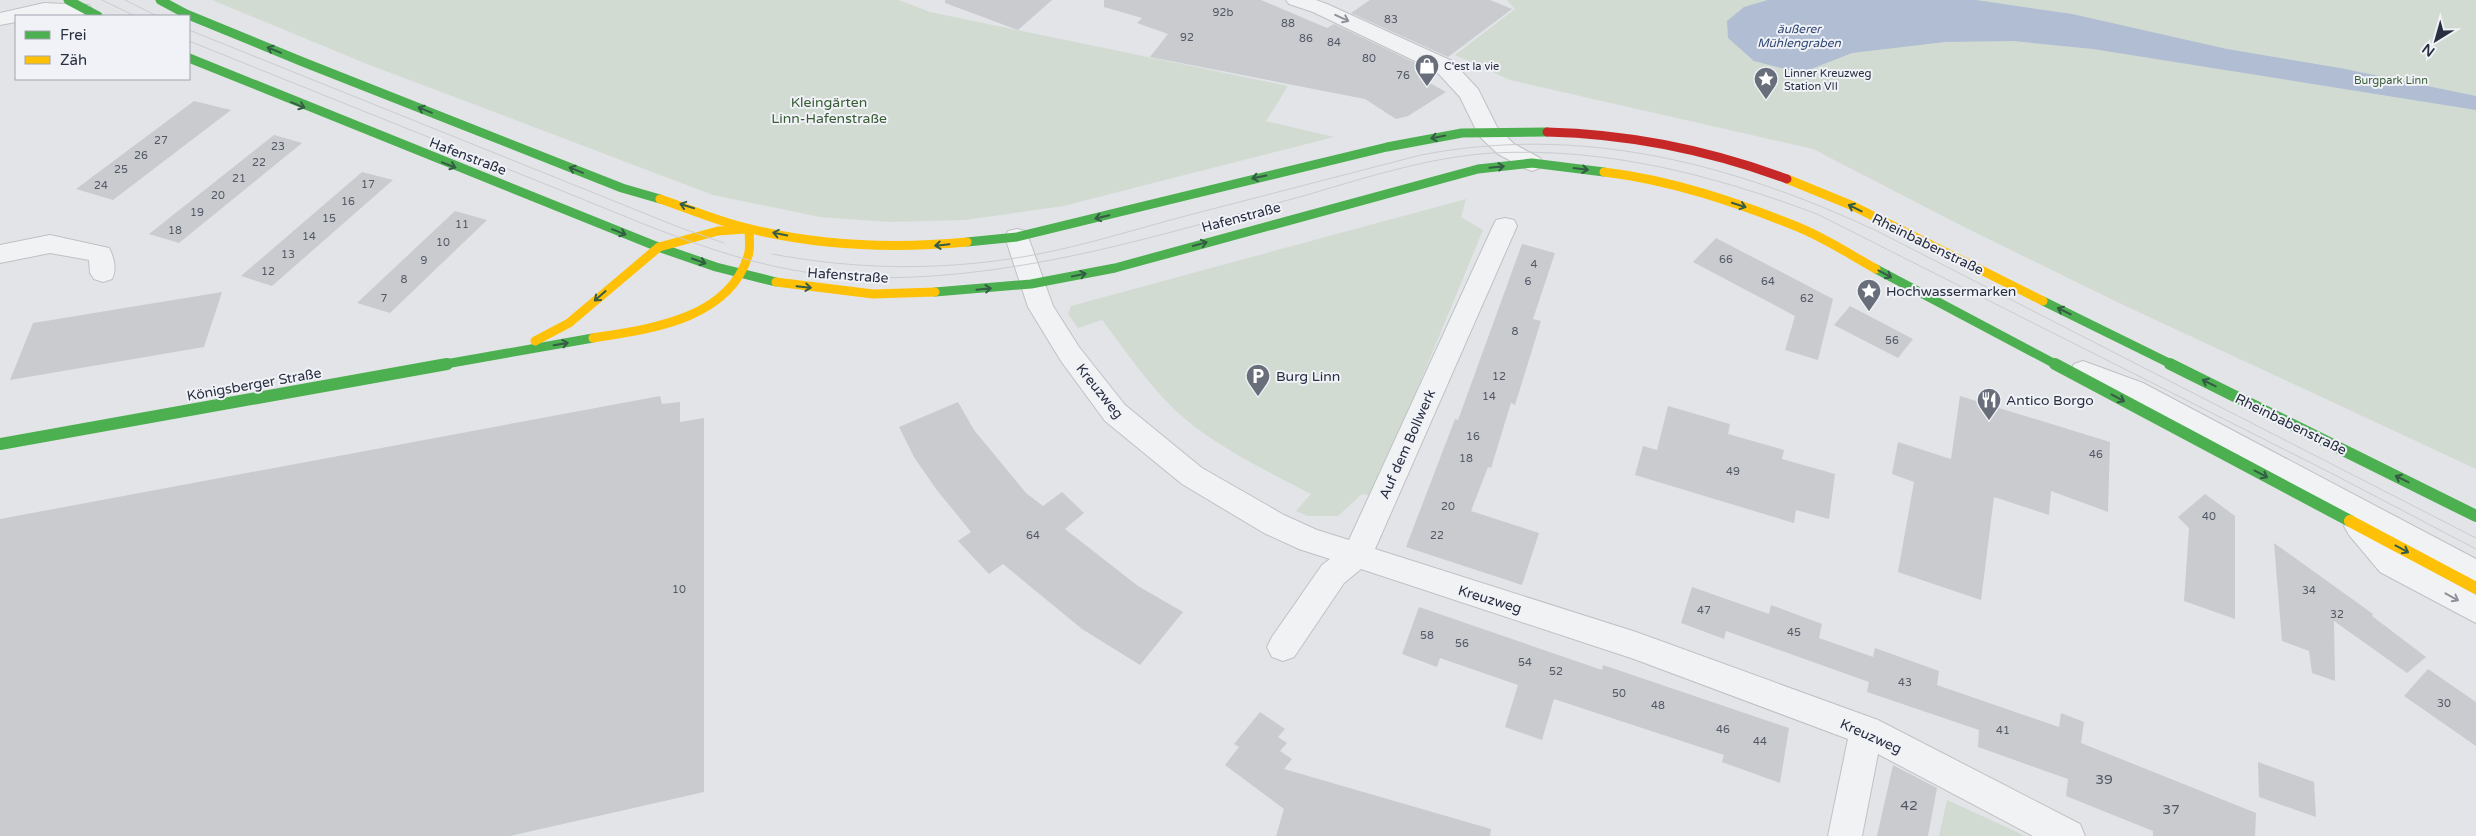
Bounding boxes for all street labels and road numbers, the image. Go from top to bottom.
street label: Hafenstraße [427,134,509,179]
street label: Hafenstraße [1200,199,1283,236]
street label: Rheinbabenstraße [1869,210,1986,279]
street label: Hafenstraße [807,264,889,287]
street label: Kreuzweg [1072,360,1127,422]
street label: Königsberger Straße [185,364,323,405]
street label: Auf dem Bollwerk [1376,386,1439,502]
street label: Rheinbabenstraße [2232,390,2349,459]
street label: Kreuzweg [1456,582,1524,617]
street label: Kreuzweg [1837,715,1904,758]

